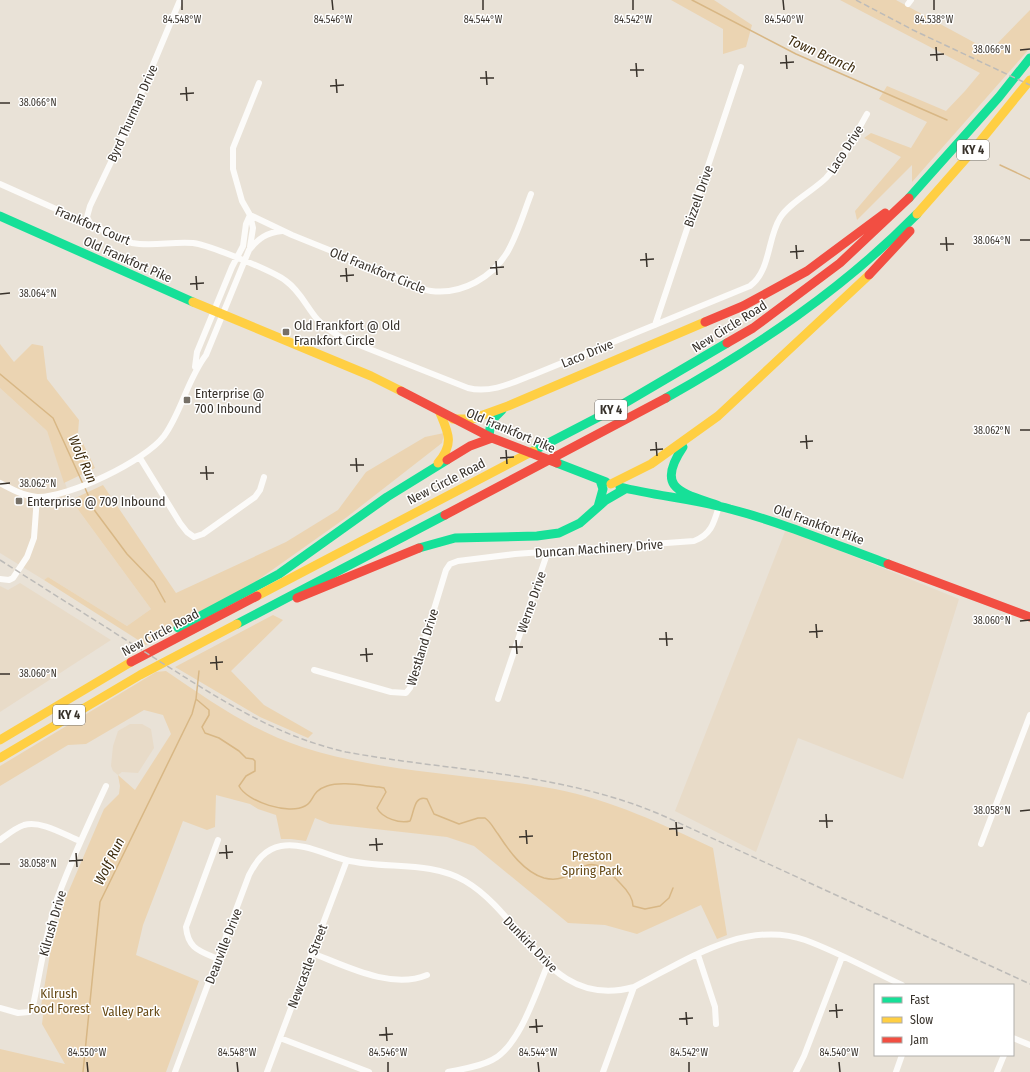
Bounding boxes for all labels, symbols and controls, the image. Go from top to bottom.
text: 84.548°W [163,14,202,26]
text: 84.546°W [314,14,353,26]
text: 84.544°W [464,14,503,26]
text: 84.542°W [614,14,652,26]
text: 84.540°W [765,14,804,26]
text: 84.538°W [915,14,954,26]
water label: Town Branch [785,32,858,77]
text: 38.066°N [973,44,1011,56]
street label: Byrd Thurman Drive [104,62,161,164]
text: 38.066°N [19,97,57,109]
street label: Laco Drive [824,122,867,176]
road number: KY 4 [957,140,989,160]
street label: Bizzell Drive [681,163,716,229]
street label: Frankfort Court [53,203,133,248]
street label: Old Frankfort Pike [81,233,174,286]
text: 38.064°N [973,235,1011,247]
street label: Old Frankfort Circle [328,244,428,297]
text: 38.064°N [19,288,57,300]
street label: New Circle Road [689,297,769,355]
place label: Old Frankfort @ Old Frankfort Circle [294,318,400,348]
marker: Old Frankfort @ Old Frankfort Circle [281,327,291,337]
street label: Laco Drive [559,336,615,371]
place label: Enterprise @ 700 Inbound [195,386,265,416]
marker: Enterprise @ 700 Inbound [182,395,192,405]
road number: KY 4 [595,400,627,420]
street label: Old Frankfort Pike [464,405,558,456]
text: 38.062°N [974,425,1010,437]
water label: Wolf Run [64,433,101,486]
street label: New Circle Road [405,455,488,507]
text: 38.062°N [20,478,56,490]
place label: Enterprise @ 709 Inbound [27,494,165,509]
marker: Enterprise @ 709 Inbound [14,496,24,506]
street label: Old Frankfort Pike [772,501,866,548]
street label: Duncan Machinery Drive [534,537,664,560]
street label: Werne Drive [514,569,549,635]
street label: New Circle Road [119,606,201,659]
street label: Westland Drive [404,607,441,688]
text: 38.060°N [973,615,1011,627]
text: 38.060°N [19,668,57,680]
road number: KY 4 [53,705,85,725]
text: 38.058°N [973,805,1011,817]
water label: Wolf Run [91,835,128,888]
park label: Preston Spring Park [562,848,623,878]
text: 38.058°N [19,858,57,870]
street label: Kilrush Drive [36,888,69,958]
street label: Deauville Drive [202,906,245,986]
street label: Dunkirk Drive [500,913,561,975]
street label: Newcastle Street [285,921,331,1010]
legend [874,984,1014,1056]
park label: Kilrush Food Forest [28,986,90,1016]
text: Fast [910,993,929,1007]
park label: Valley Park [102,1004,161,1019]
text: Slow [910,1013,933,1027]
text: Jam [910,1033,928,1047]
text: 84.550°W [68,1047,107,1059]
text: 84.548°W [218,1047,257,1059]
text: 84.546°W [369,1047,408,1059]
text: 84.544°W [519,1047,558,1059]
text: 84.542°W [670,1047,708,1059]
text: 84.540°W [820,1047,859,1059]

